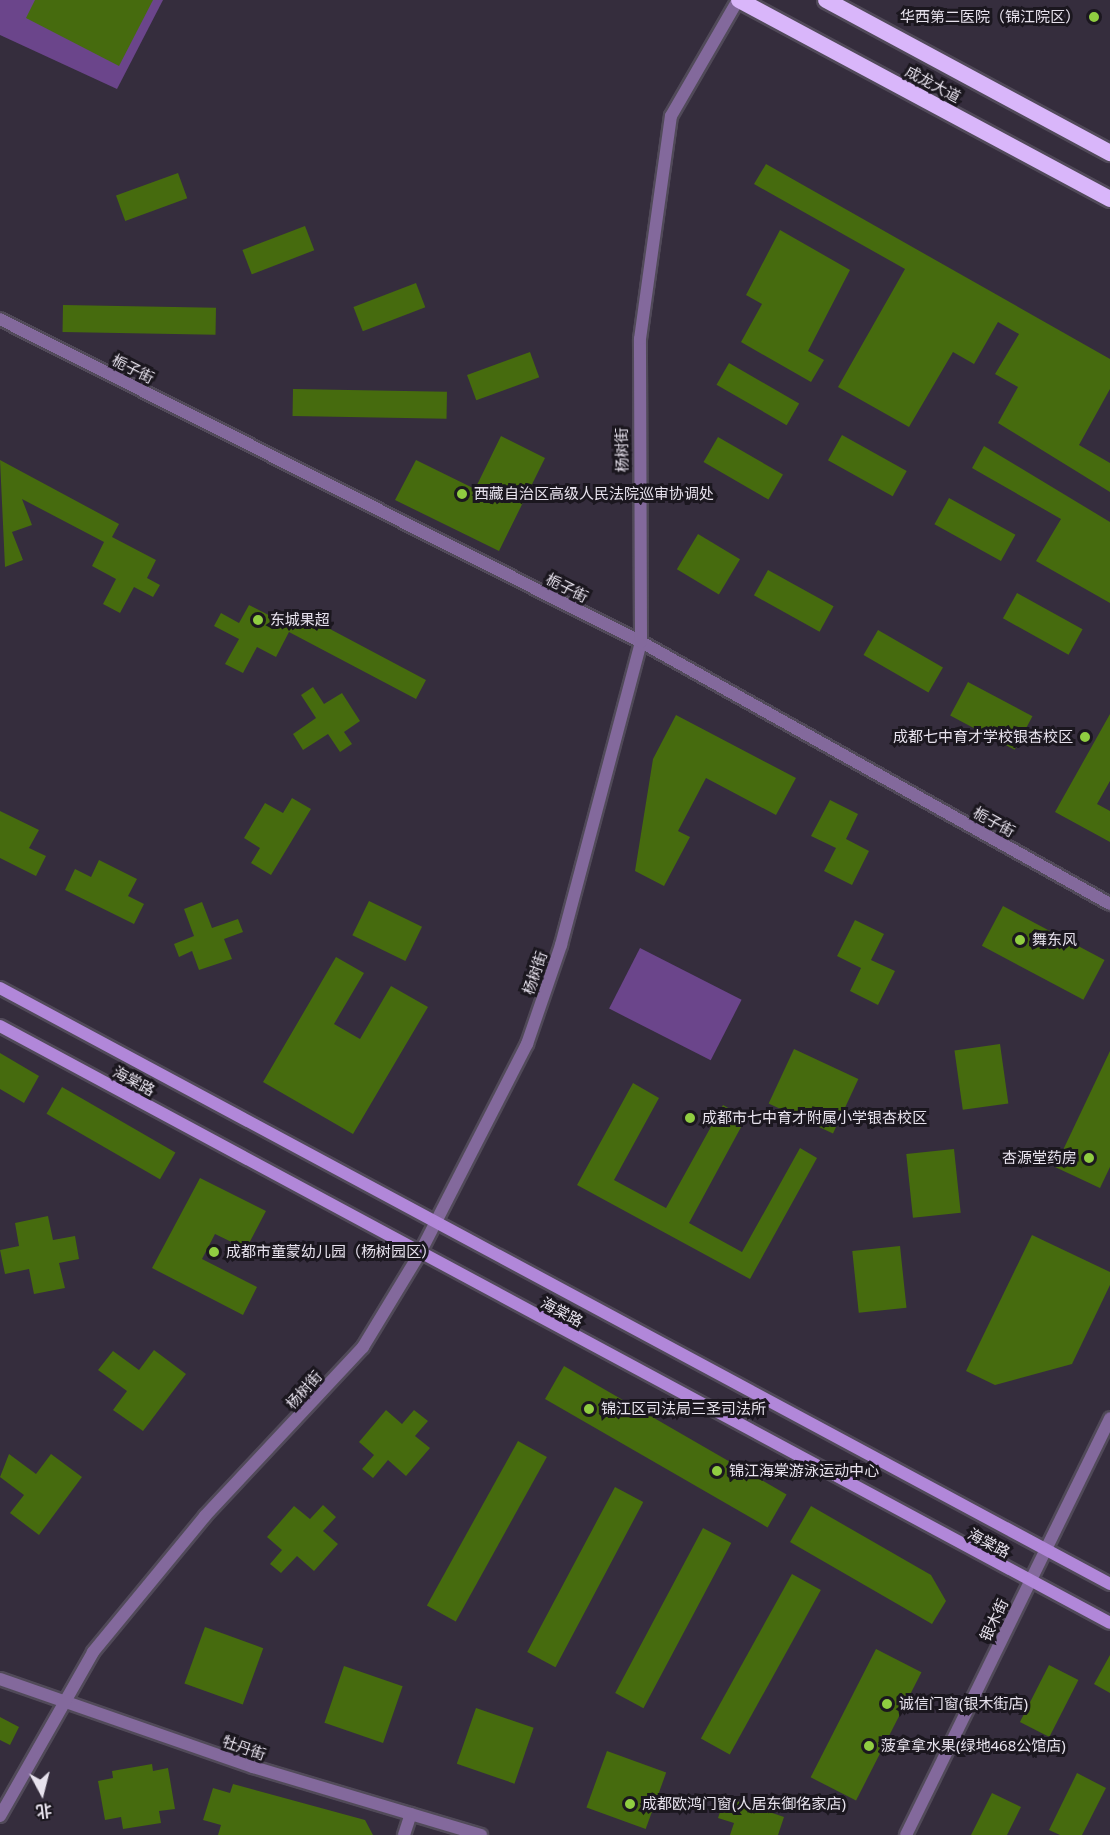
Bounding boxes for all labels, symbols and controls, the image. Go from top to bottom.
place label: 华西第二医院（锦江院区） [900,8,1080,26]
marker: 华西第二医院（锦江院区） [1085,8,1103,26]
street label: 成龙大道 [902,62,964,106]
street label: 栀子街 [109,351,157,387]
street label: 杨树街 [613,427,631,473]
place label: 西藏自治区高级人民法院巡审协调处 [474,485,714,503]
marker: 西藏自治区高级人民法院巡审协调处 [455,487,469,501]
street label: 栀子街 [543,570,591,606]
place label: 东城果超 [270,611,330,629]
marker: 东城果超 [251,613,265,627]
place label: 成都七中育才学校银杏校区 [893,728,1073,746]
marker: 成都七中育才学校银杏校区 [1078,730,1092,744]
street label: 栀子街 [970,803,1018,841]
place label: 舞东风 [1032,931,1077,949]
marker: 舞东风 [1013,933,1027,947]
street label: 杨树街 [519,949,551,997]
street label: 海棠路 [110,1062,158,1100]
place label: 成都市七中育才附属小学银杏校区 [702,1109,927,1127]
marker: 成都市七中育才附属小学银杏校区 [683,1111,697,1125]
place label: 杏源堂药房 [1002,1149,1077,1167]
marker: 杏源堂药房 [1082,1151,1096,1165]
place label: 成都市童蒙幼儿园（杨树园区） [226,1243,436,1261]
marker: 成都市童蒙幼儿园（杨树园区） [207,1245,221,1259]
street label: 海棠路 [538,1293,586,1331]
street label: 杨树街 [282,1367,326,1413]
place label: 锦江区司法局三圣司法所 [601,1400,766,1418]
marker: 锦江区司法局三圣司法所 [582,1402,596,1416]
place label: 锦江海棠游泳运动中心 [729,1462,879,1480]
marker: 锦江海棠游泳运动中心 [710,1464,724,1478]
street label: 海棠路 [965,1524,1013,1562]
street label: 银木街 [976,1596,1012,1644]
place label: 诚信门窗(银木街店) [899,1695,1028,1713]
marker: 诚信门窗(银木街店) [880,1697,894,1711]
street label: 牡丹街 [220,1732,268,1764]
place label: 菠拿拿水果(绿地468公馆店) [881,1737,1066,1755]
marker: 菠拿拿水果(绿地468公馆店) [862,1739,876,1753]
north arrow [12,1763,72,1823]
place label: 成都欧鸿门窗(人居东御佲家店) [642,1795,846,1813]
marker: 成都欧鸿门窗(人居东御佲家店) [623,1797,637,1811]
text: 北 [35,1799,53,1823]

